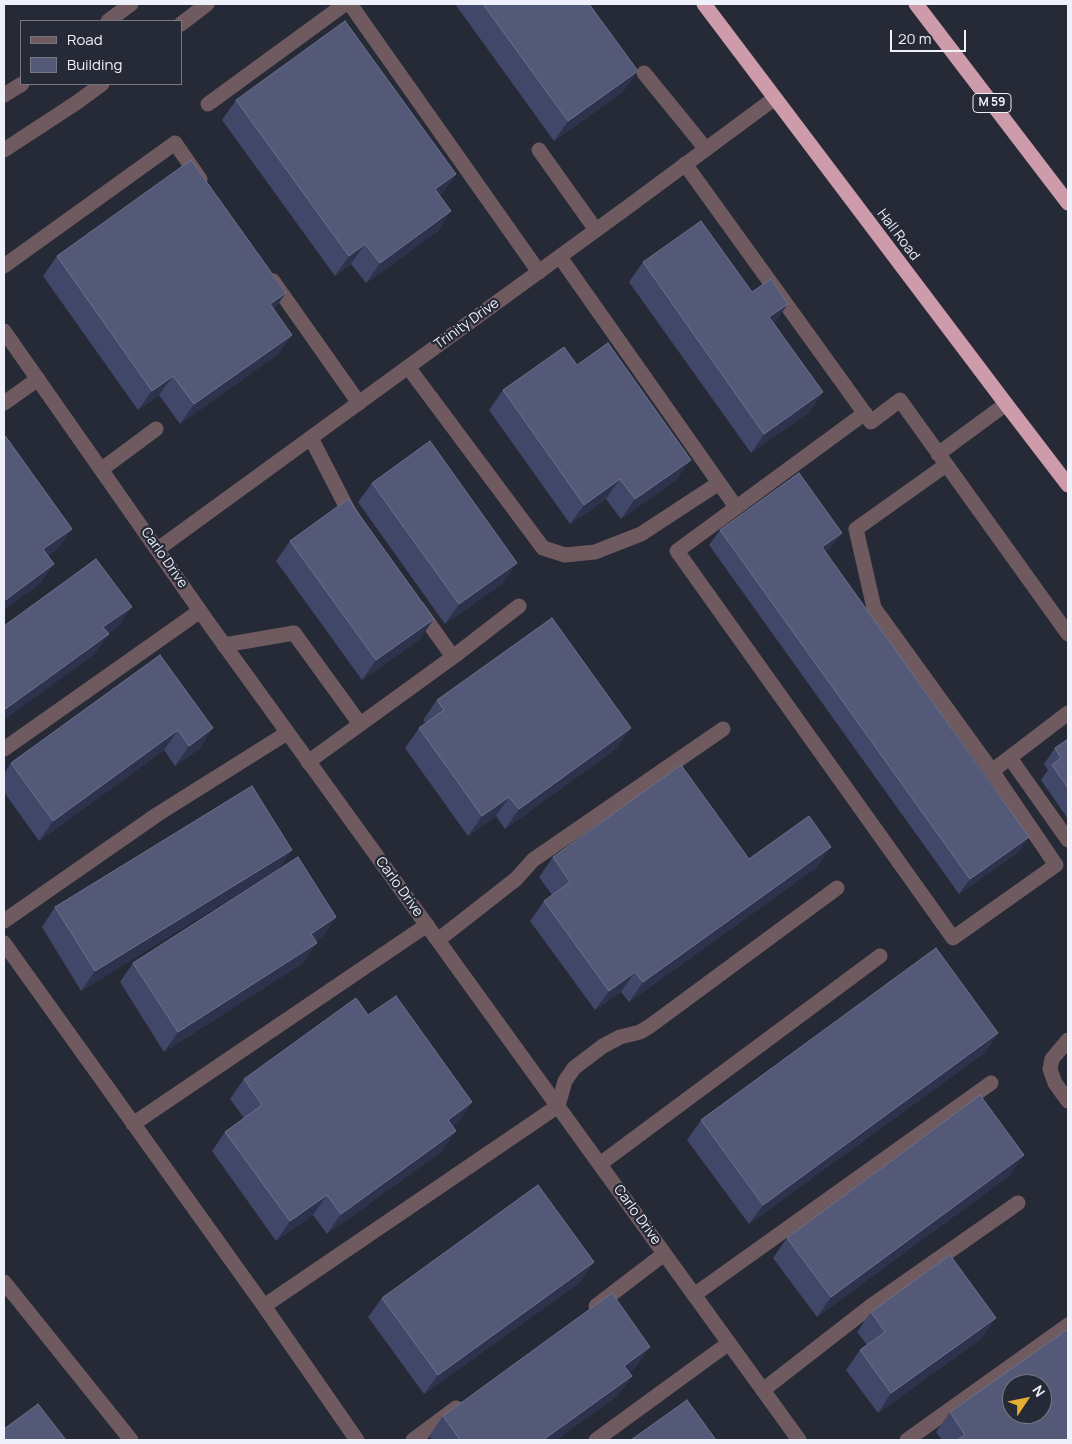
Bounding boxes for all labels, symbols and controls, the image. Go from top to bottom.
legend [20,20,182,85]
scale bar [892,20,968,52]
text: 20 m [898,28,931,49]
text: Road [67,29,103,50]
text: Building [67,54,122,75]
road number: M 59 [973,94,1011,112]
street label: Hall Road [873,206,923,264]
street label: Trinity Drive [431,295,503,353]
street label: Carlo Drive [137,525,191,591]
street label: Carlo Drive [372,854,426,920]
street label: Carlo Drive [610,1182,664,1248]
north arrow [1002,1374,1052,1424]
text: N [1028,1381,1050,1400]

